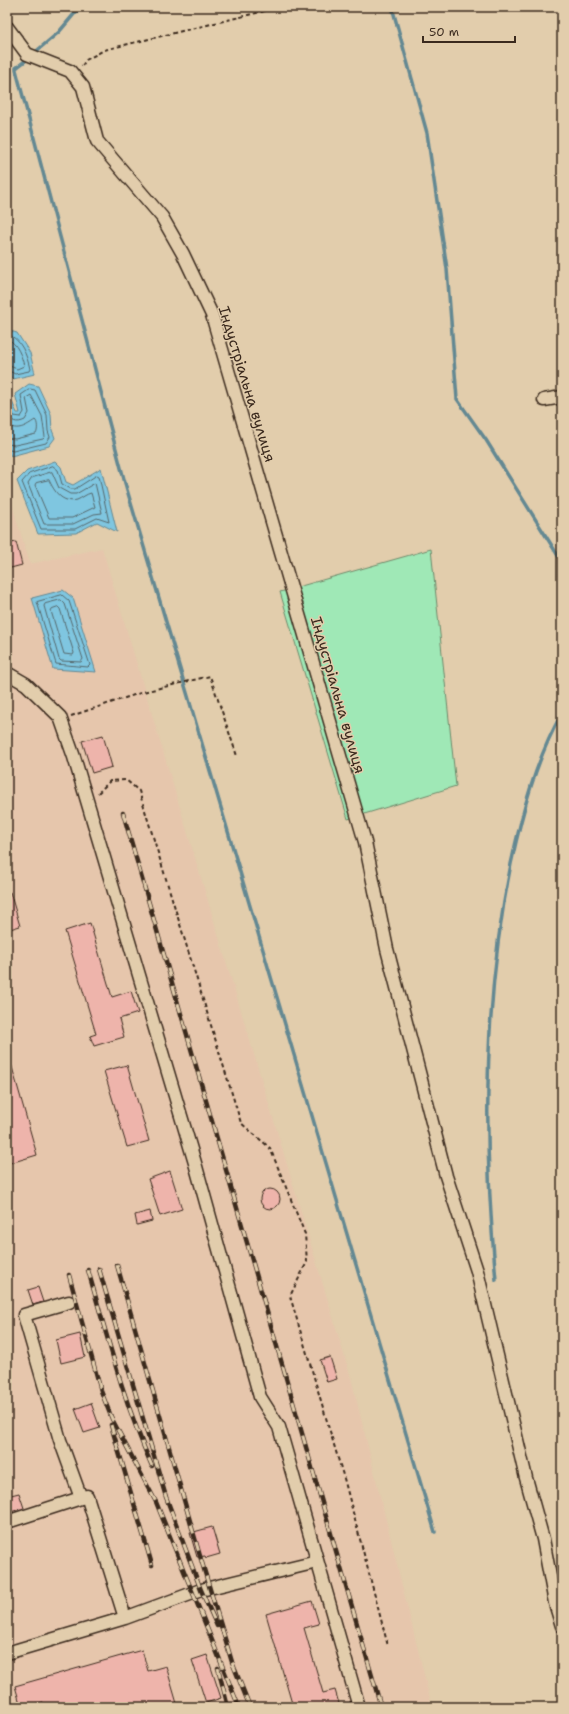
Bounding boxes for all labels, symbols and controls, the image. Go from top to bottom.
scale bar [423,18,515,44]
text: 50 m [429,24,459,40]
street label: Індустріальна вулиця [214,303,280,465]
street label: Індустріальна вулиця [306,614,370,776]

